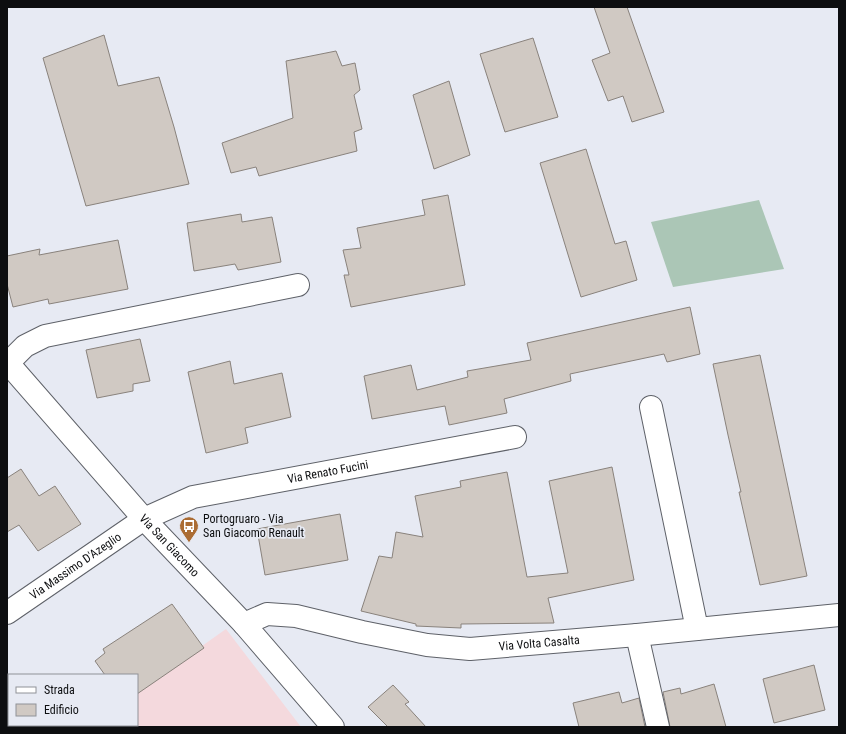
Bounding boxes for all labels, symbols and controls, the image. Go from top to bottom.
street label: Via Renato Fucini [286,457,369,486]
street label: Via San Giacomo [136,512,202,580]
place label: Portogruaro - Via San Giacomo Renault [203,512,305,540]
bus stop icon: Portogruaro - Via San Giacomo Renault [178,515,200,543]
street label: Via Massimo D'Azeglio [27,530,124,602]
street label: Via Volta Casalta [498,633,581,654]
legend [8,674,138,726]
text: Strada [44,683,75,697]
text: Edificio [44,703,79,717]

